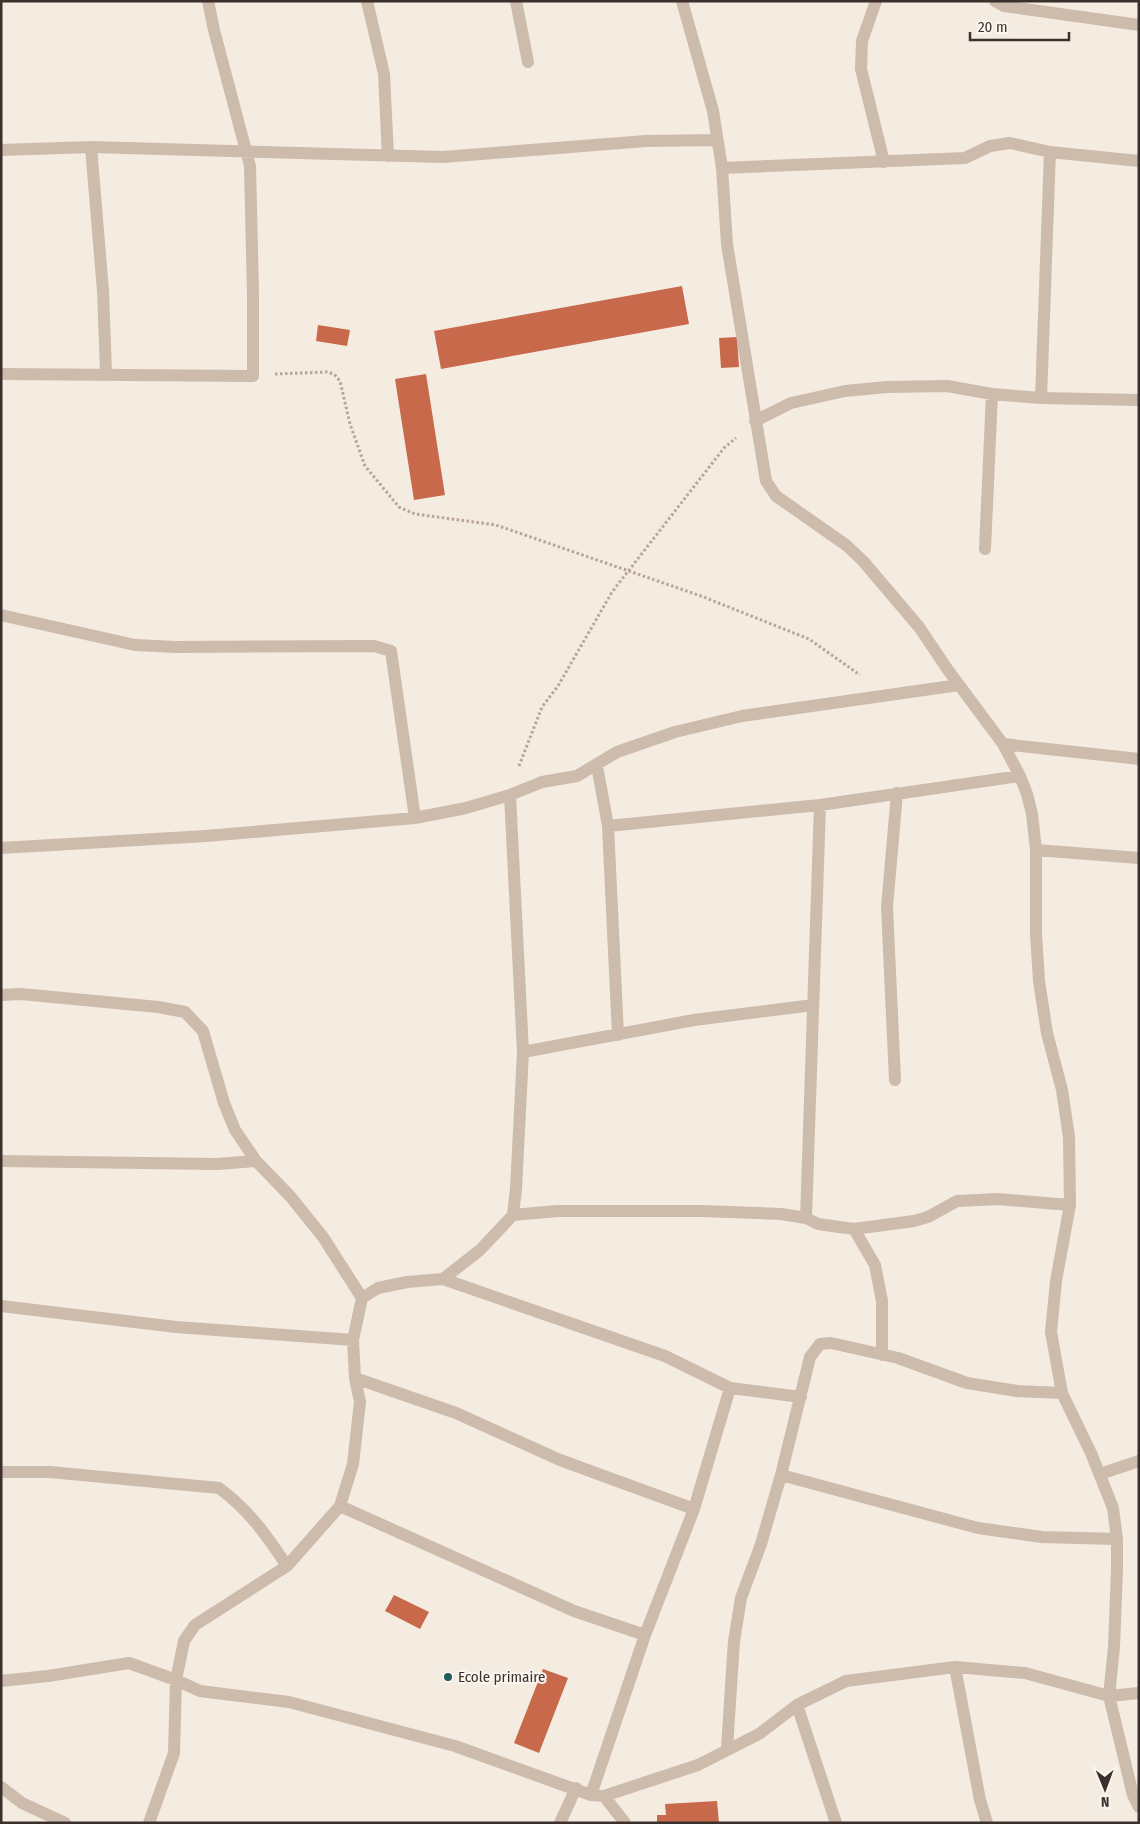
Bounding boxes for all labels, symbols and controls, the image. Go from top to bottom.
scale bar [970,10,1069,42]
text: 20 m [978,18,1008,36]
place label: Ecole primaire [458,1668,545,1686]
marker: Ecole primaire [442,1671,454,1683]
north arrow [1080,1764,1130,1814]
text: N [1101,1793,1110,1810]

